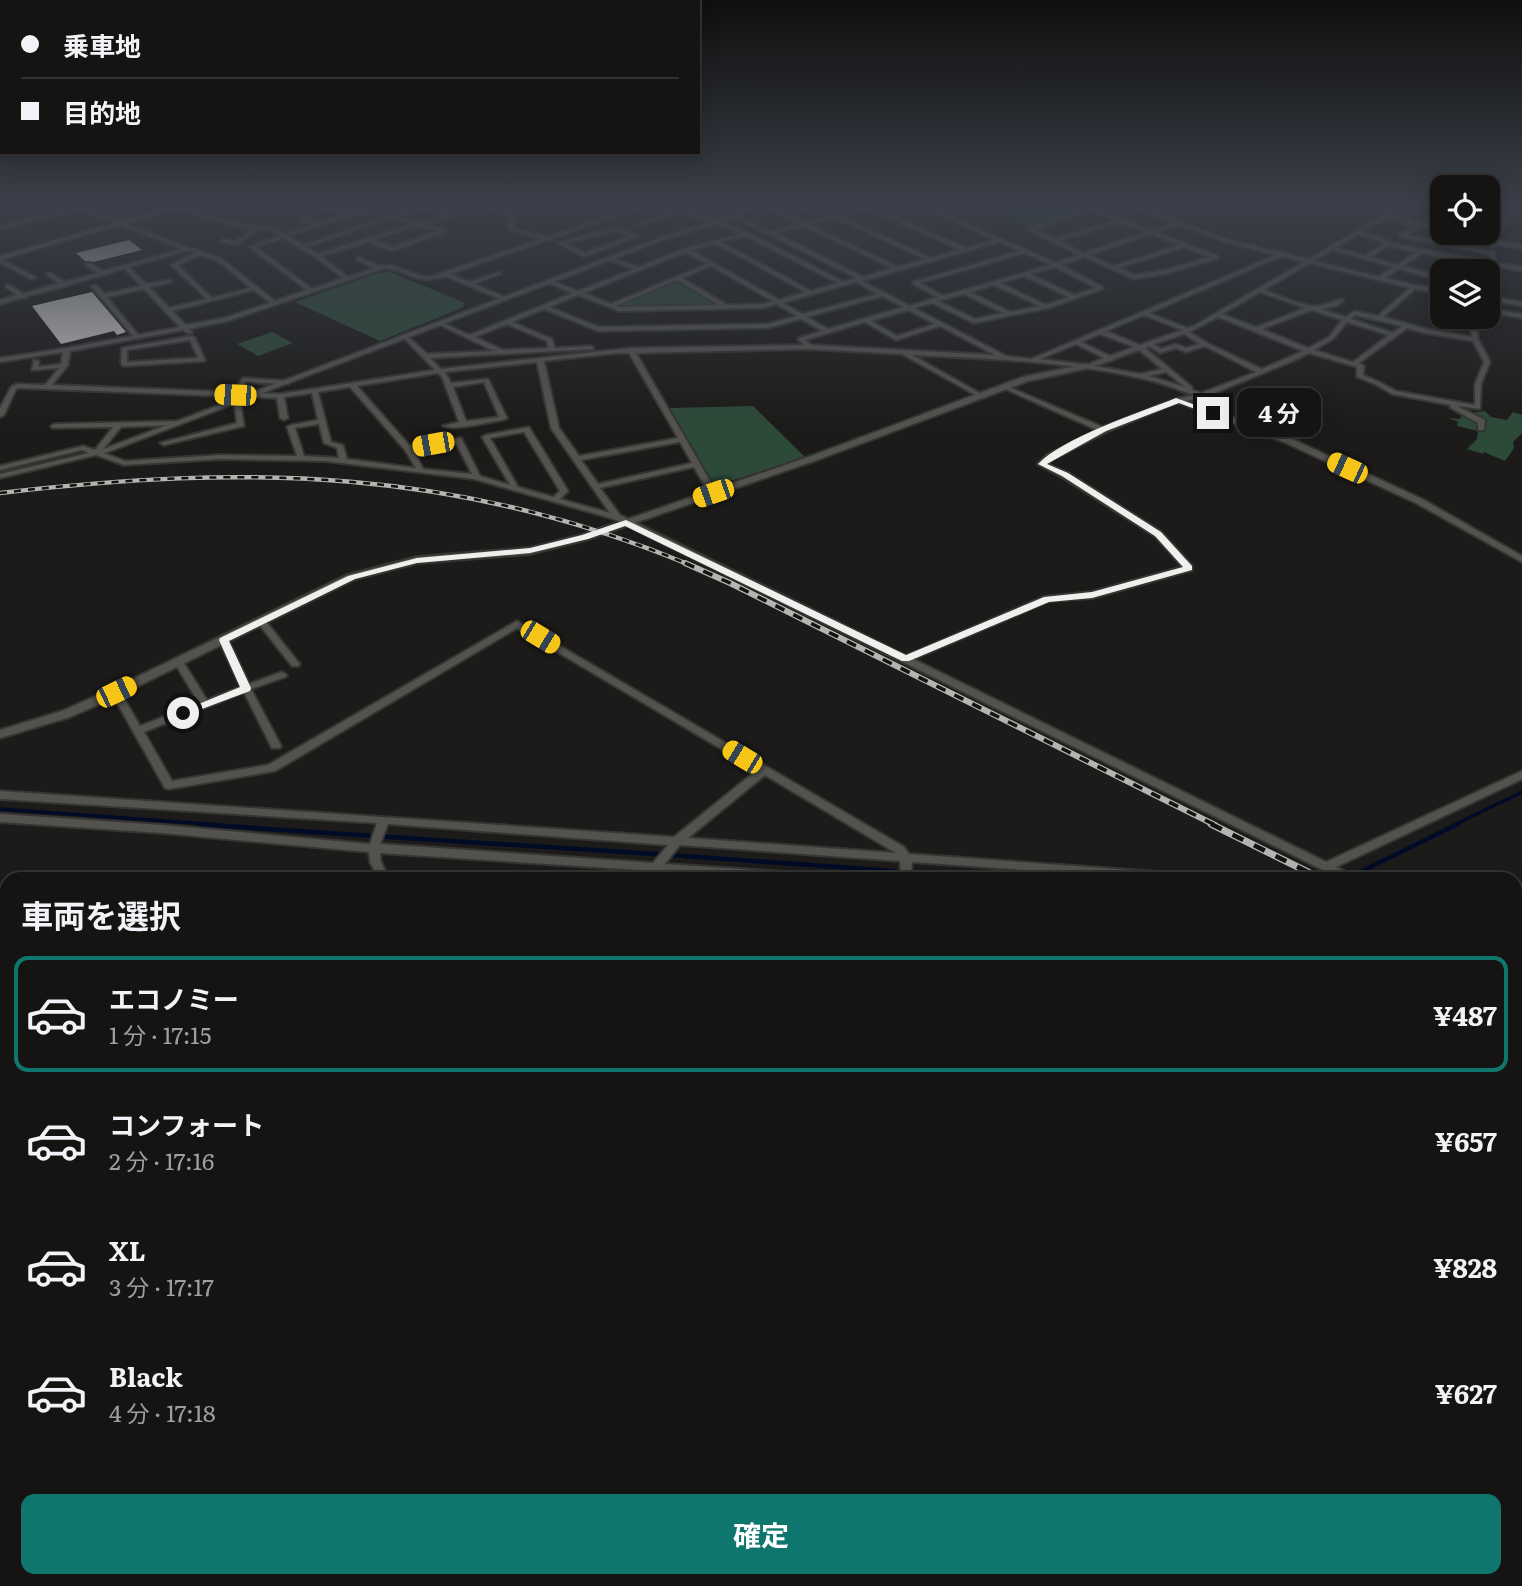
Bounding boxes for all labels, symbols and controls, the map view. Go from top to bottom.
text: 乗車地 [63,25,141,64]
text: 目的地 [63,92,141,131]
map controls [1430,175,1500,329]
button: locate [1430,175,1500,245]
button: layers [1430,259,1500,329]
car [214,384,257,406]
callout: 4 分 [1238,388,1322,438]
text: 4 分 [1258,395,1300,429]
route end [1197,397,1229,429]
car [411,430,456,458]
car [1324,450,1371,486]
car [690,476,737,510]
car [517,617,564,657]
car [93,673,140,711]
route start [167,697,199,729]
car [719,737,766,777]
text: 車両を選択 [21,890,181,938]
text: エコノミー [109,978,239,1017]
icon: car [25,983,88,1046]
text: ¥487 [1433,995,1497,1034]
text: 1 分 · 17:15 [109,1017,211,1051]
text: コンフォート [109,1104,264,1143]
icon: car [25,1109,88,1172]
text: ¥657 [1435,1121,1497,1160]
text: 2 分 · 17:16 [109,1143,214,1177]
text: XL [109,1230,146,1269]
icon: car [25,1235,88,1298]
text: ¥828 [1433,1247,1497,1286]
text: 3 分 · 17:17 [109,1269,214,1303]
text: Black [109,1356,183,1395]
icon: car [25,1361,88,1424]
text: ¥627 [1435,1373,1497,1412]
text: 4 分 · 17:18 [109,1395,216,1429]
button: 確定 [21,1494,1501,1574]

